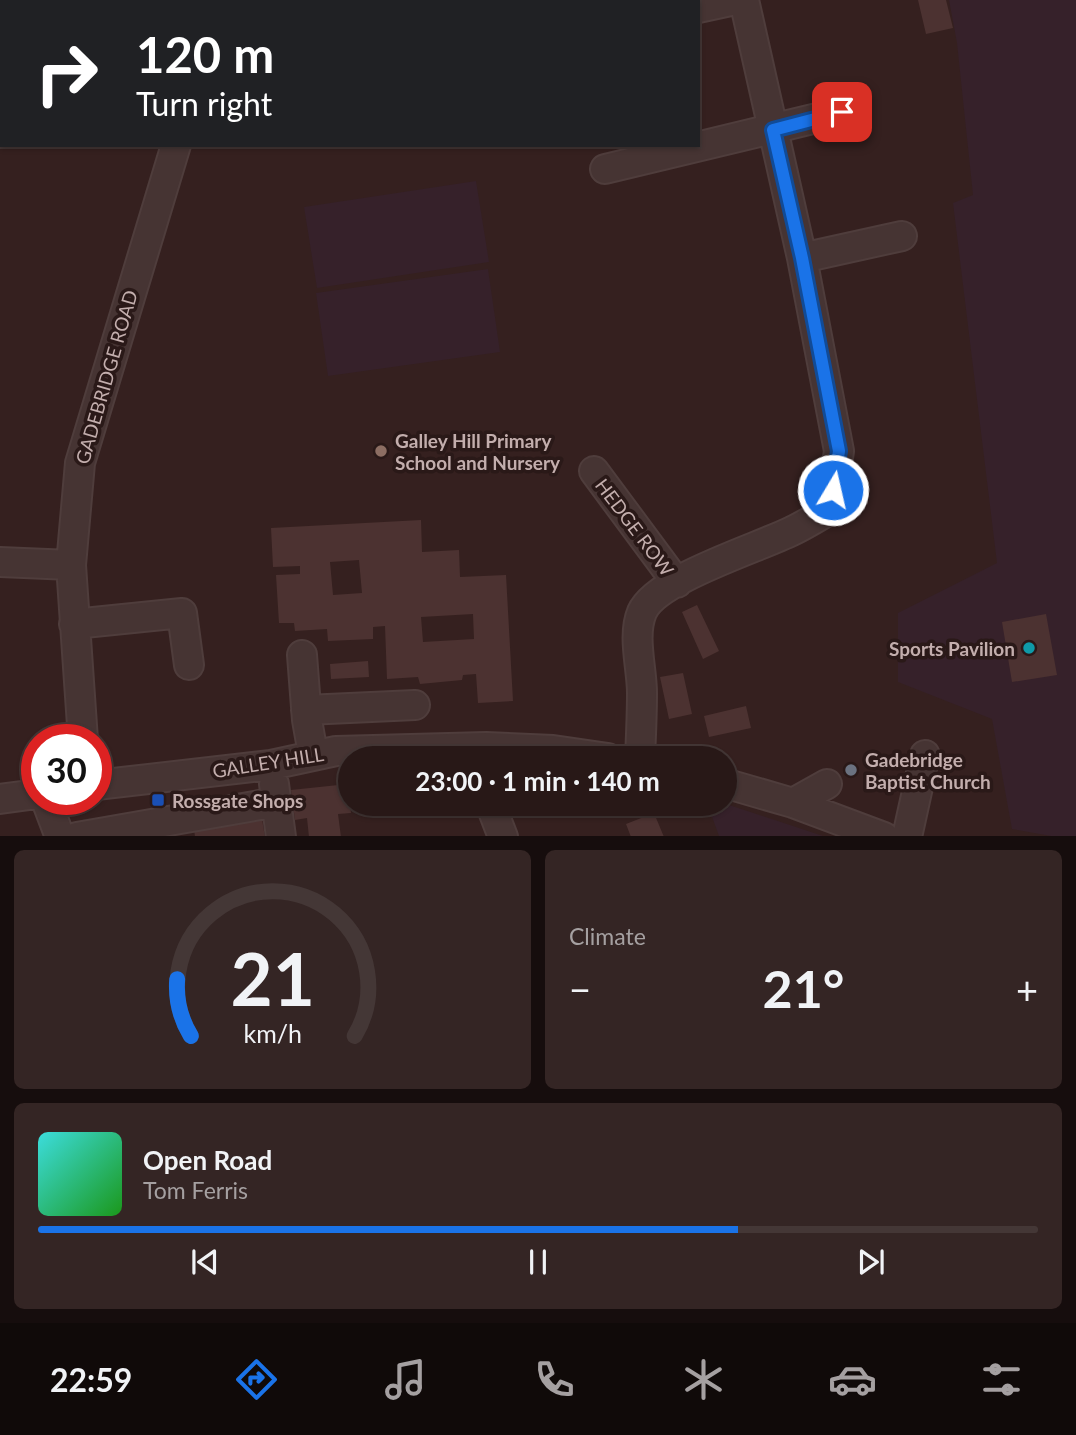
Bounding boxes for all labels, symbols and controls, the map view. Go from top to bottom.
text: 120 m [136,25,274,83]
icon: right [21,28,112,119]
pin [812,82,872,142]
text: Turn right [136,84,272,123]
icon: arrive [823,93,861,131]
street label: GADEBRIDGE ROAD [70,287,142,467]
place label: Galley Hill Primary School and Nursery [395,429,561,474]
marker: Galley Hill Primary School and Nursery [373,443,389,459]
position arrow [796,453,870,527]
street label: HEDGE ROW [591,474,679,581]
place label: Sports Pavilion [889,637,1015,660]
marker: Sports Pavilion [1021,640,1037,656]
speed limit sign: 30 [21,724,112,815]
street label: GALLEY HILL [211,742,326,782]
place label: Gadebridge Baptist Church [865,748,991,793]
marker: Gadebridge Baptist Church [843,762,859,778]
text: 23:00 · 1 min · 140 m [415,765,660,797]
place label: Rossgate Shops [172,789,303,812]
marker: Rossgate Shops [150,792,166,808]
text: Climate [569,922,646,950]
text: 21 [230,934,315,1022]
text: 21° [763,957,844,1019]
text: − [569,966,591,1012]
text: + [1016,966,1038,1012]
text: km/h [243,1017,302,1047]
text: Open Road [143,1144,272,1176]
text: Tom Ferris [143,1176,248,1204]
icon: previous [186,1243,224,1281]
icon: pause [519,1243,557,1281]
icon: next [852,1243,890,1281]
icon: directions [232,1355,281,1404]
icon: music [381,1355,430,1404]
icon: phone [530,1355,579,1404]
icon: climate [679,1355,728,1404]
icon: car [828,1355,877,1404]
icon: filters [977,1355,1026,1404]
text: 22:59 [50,1360,132,1399]

